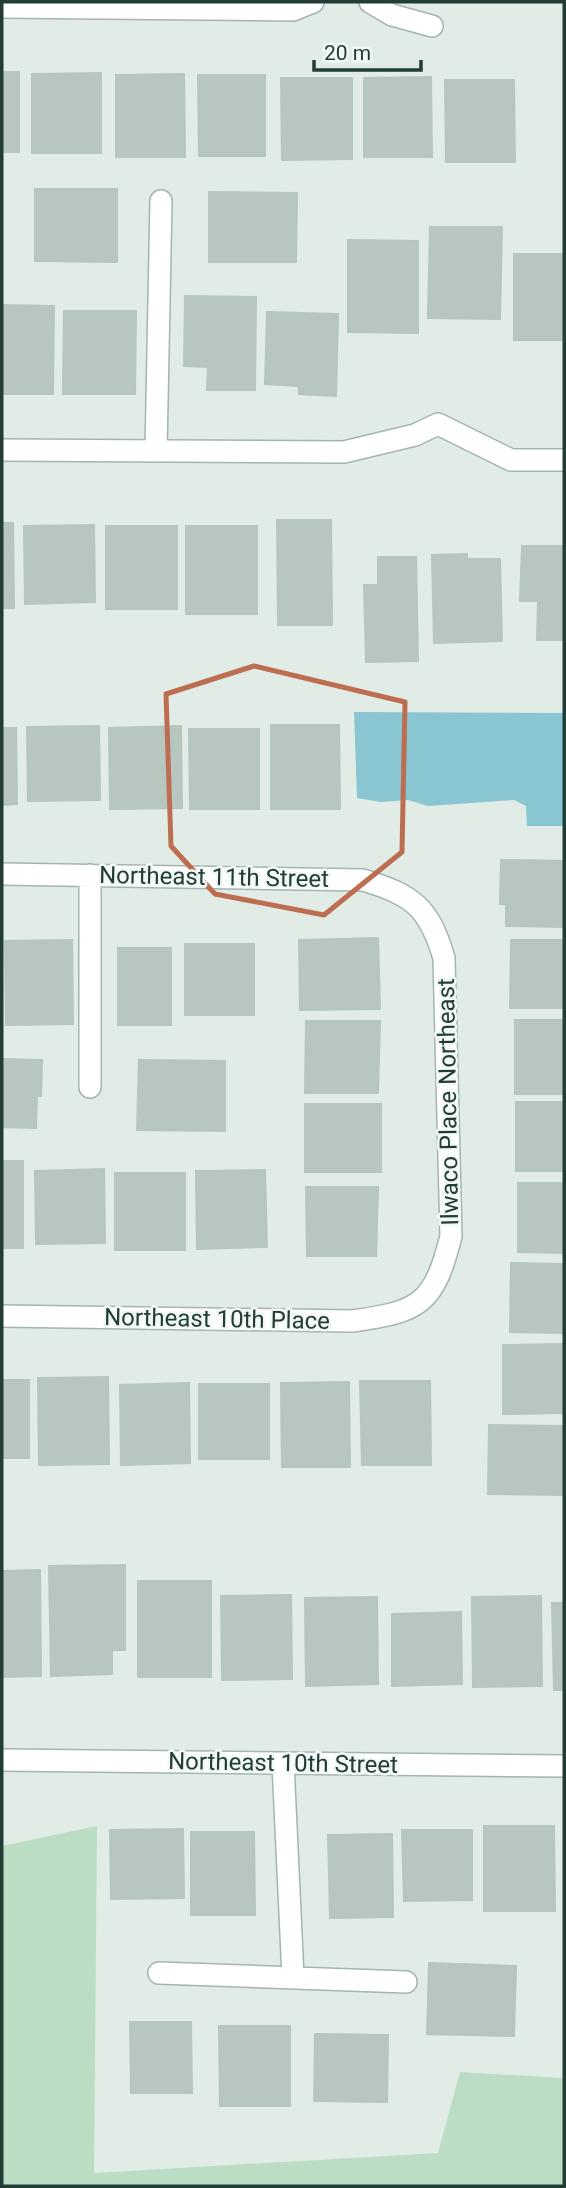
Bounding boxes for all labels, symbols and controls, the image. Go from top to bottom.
scale bar [314,28,421,72]
text: 20 m [324,41,371,65]
street label: Northeast 11th Street [99,861,329,893]
street label: Ilwaco Place Northeast [432,978,464,1226]
street label: Northeast 10th Place [104,1303,330,1335]
street label: Northeast 10th Street [168,1747,398,1779]

